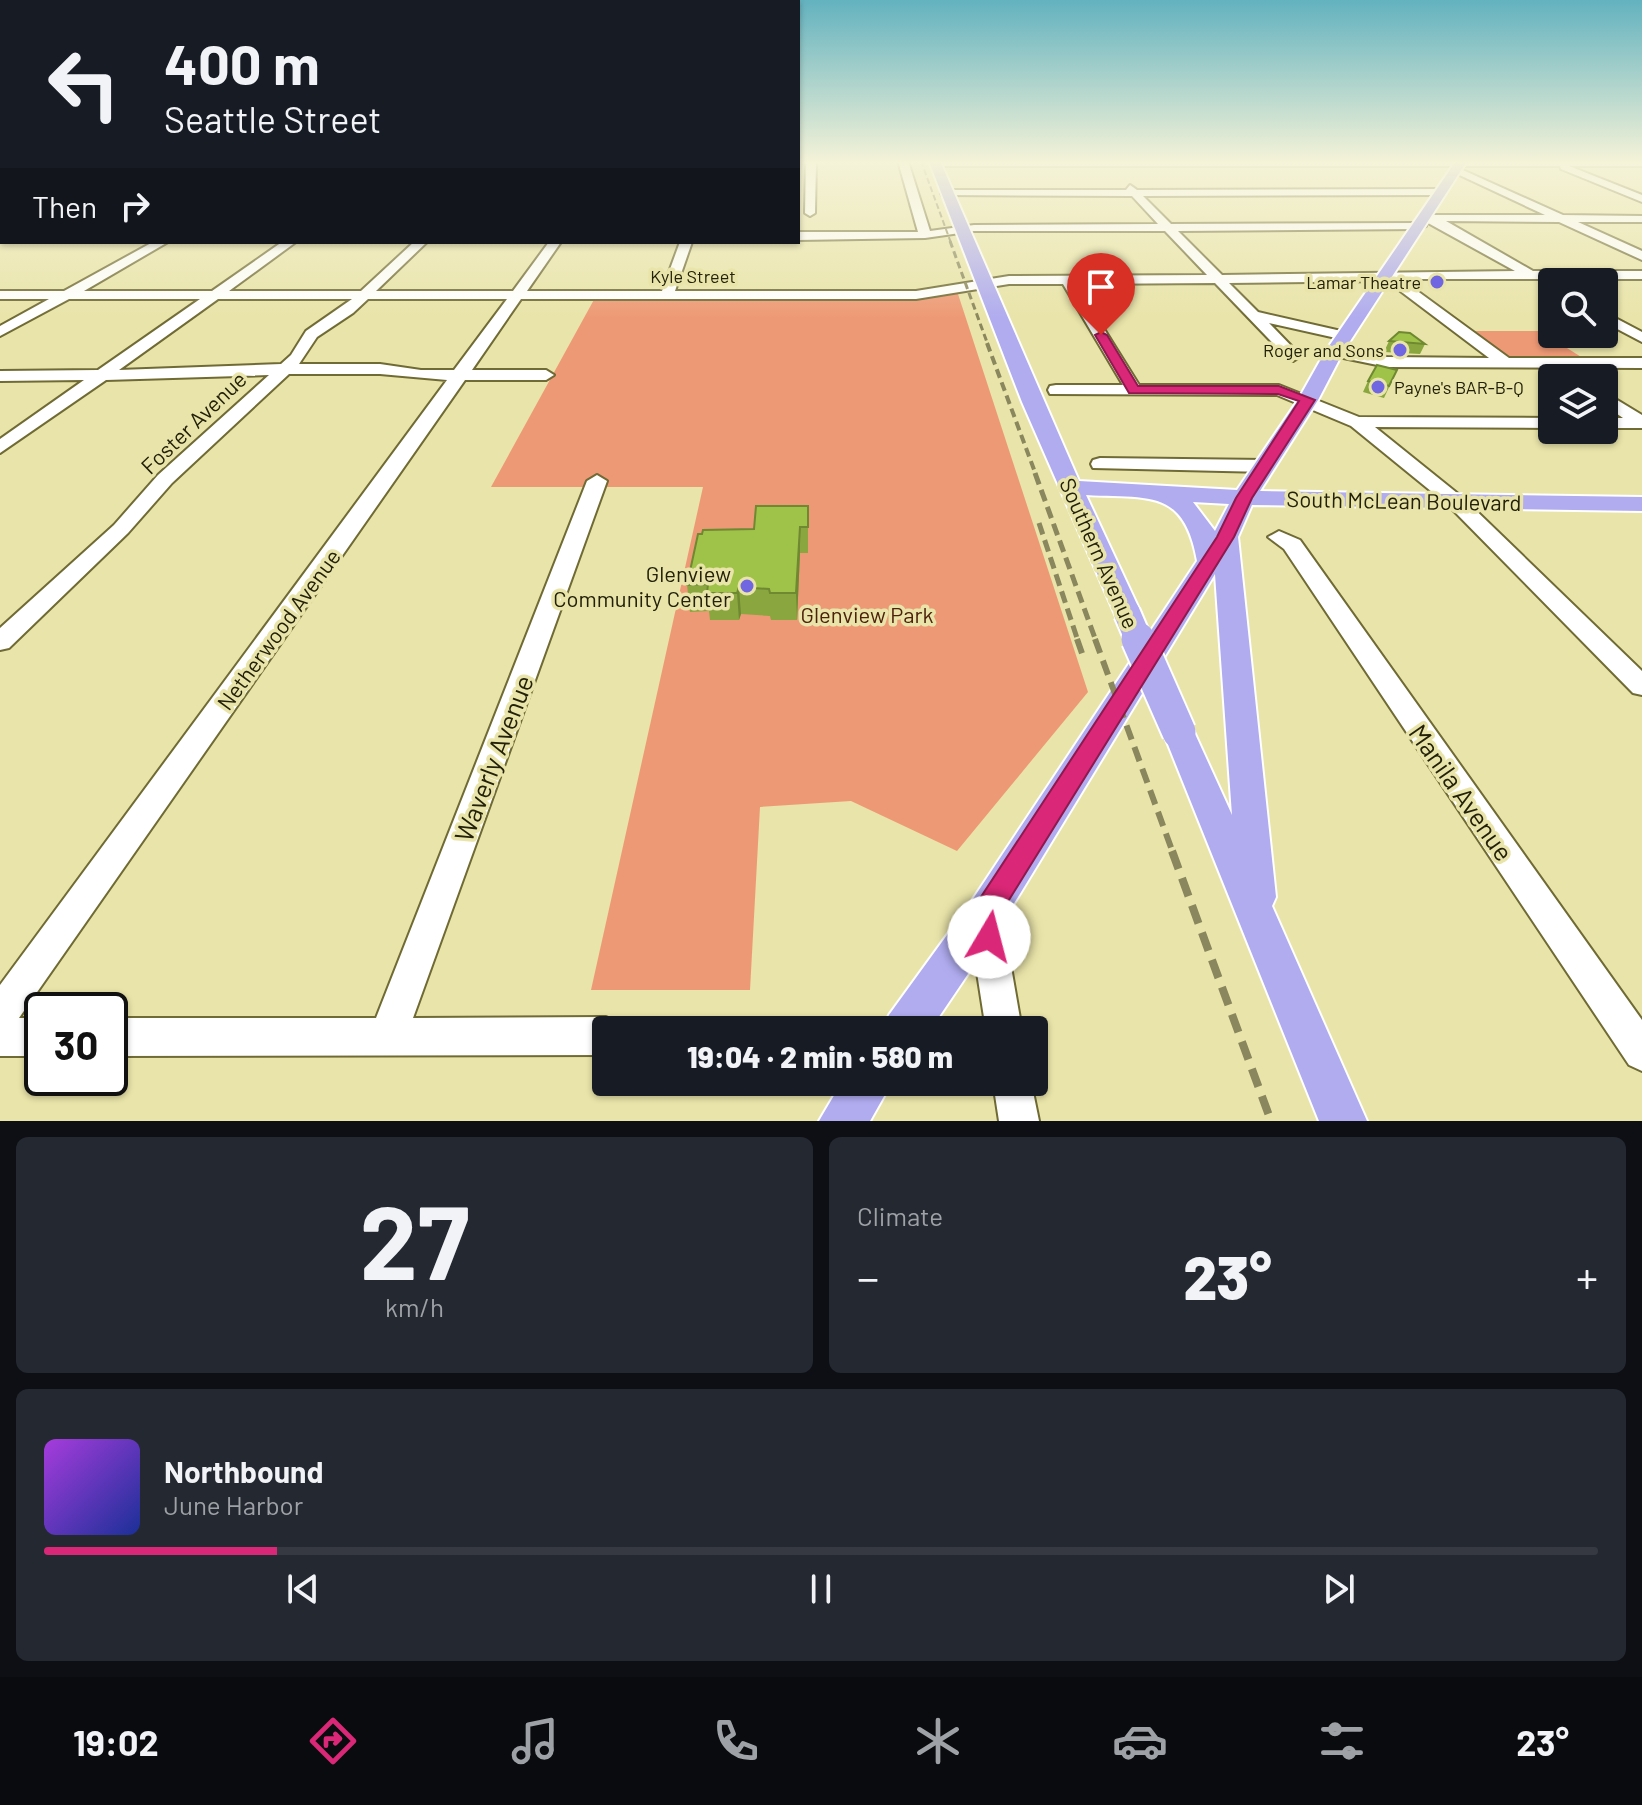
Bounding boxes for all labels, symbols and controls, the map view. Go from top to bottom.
text: 400 m [164,29,320,96]
icon: left [32,32,136,136]
text: Seattle Street [164,97,381,140]
icon: right [113,184,157,228]
text: Then [32,188,97,224]
pin [1067,253,1135,335]
street label: Kyle Street [650,265,736,287]
icon: arrive [1079,265,1123,309]
map controls [1538,268,1618,444]
button: search [1538,268,1618,348]
place label: Lamar Theatre [1306,271,1421,293]
marker: Lamar Theatre [1428,273,1446,291]
place label: Roger and Sons [1263,339,1384,361]
marker: Roger and Sons [1391,341,1409,359]
button: layers [1538,364,1618,444]
street label: Foster Avenue [135,365,251,479]
place label: Payne's BAR-B-Q [1394,376,1524,398]
marker: Payne's BAR-B-Q [1369,378,1387,396]
street label: Southern Avenue [1055,474,1145,632]
street label: South McLean Boulevard [1286,485,1522,515]
street label: Netherwood Avenue [211,544,345,714]
place label: Glenview Community Center [553,560,731,611]
marker: Glenview Community Center [738,577,756,595]
park label: Glenview Park [801,601,933,627]
street label: Waverly Avenue [447,670,539,846]
street label: Manila Avenue [1404,718,1520,866]
position arrow [947,895,1031,979]
speed limit sign: 30 [24,992,128,1096]
text: 19:04 · 2 min · 580 m [687,1038,953,1074]
text: 27 [360,1176,469,1301]
text: Climate [857,1200,943,1231]
text: 23° [1183,1240,1272,1312]
text: − [857,1250,879,1303]
text: + [1576,1250,1598,1303]
text: km/h [385,1291,444,1322]
text: Northbound [164,1453,323,1489]
text: June Harbor [164,1489,303,1520]
icon: previous [281,1567,325,1611]
icon: pause [799,1567,843,1611]
icon: next [1317,1567,1361,1611]
icon: directions [305,1713,361,1769]
icon: music [507,1713,563,1769]
icon: phone [708,1713,764,1769]
icon: climate [910,1713,966,1769]
icon: car [1112,1713,1168,1769]
icon: filters [1314,1713,1370,1769]
text: 19:02 [73,1720,159,1763]
text: 23° [1516,1720,1569,1763]

